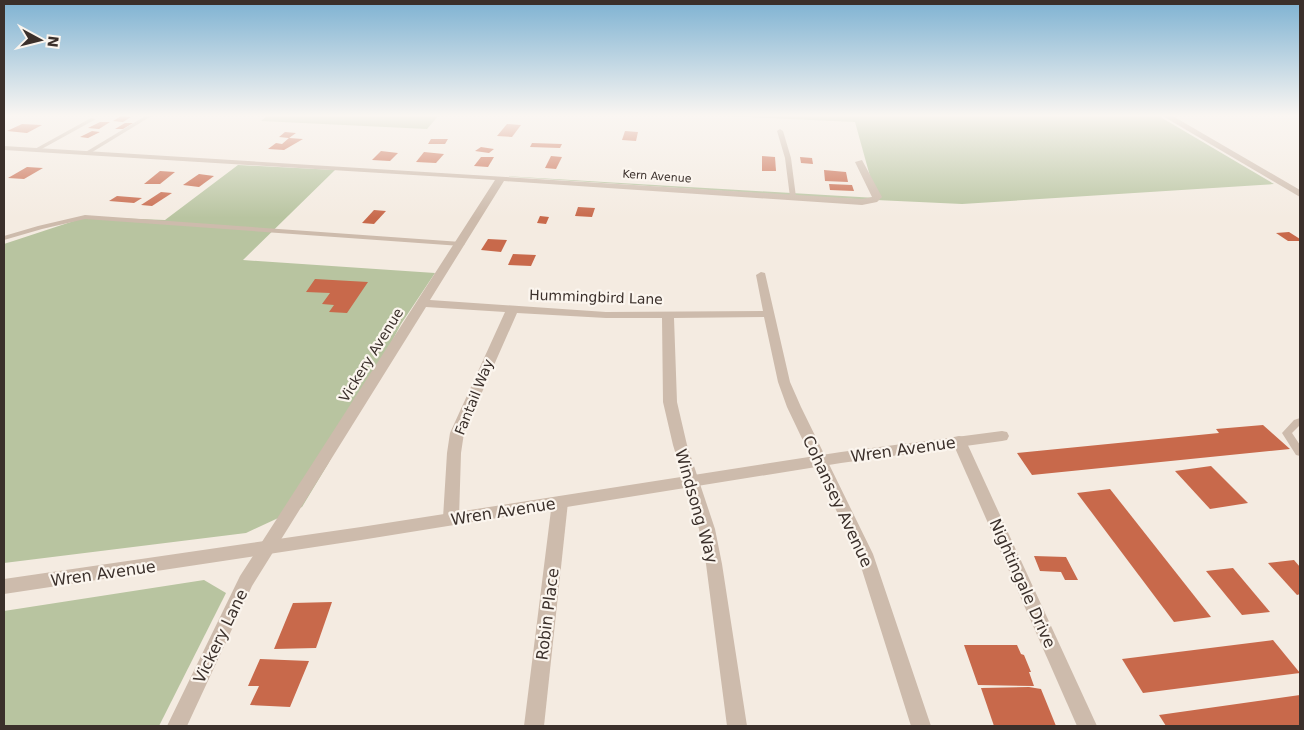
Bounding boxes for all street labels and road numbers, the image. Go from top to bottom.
street label: Kern Avenue [622,168,692,185]
street label: Hummingbird Lane [529,287,663,307]
street label: Vickery Avenue [336,305,406,405]
street label: Fantail Way [452,357,496,437]
street label: Cohansey Avenue [799,432,876,570]
street label: Wren Avenue [849,433,957,466]
street label: Windsong Way [671,447,722,565]
street label: Wren Avenue [449,494,557,529]
street label: Nightingale Drive [985,516,1060,651]
street label: Wren Avenue [49,557,157,590]
street label: Robin Place [532,567,563,661]
street label: Vickery Lane [190,586,251,686]

